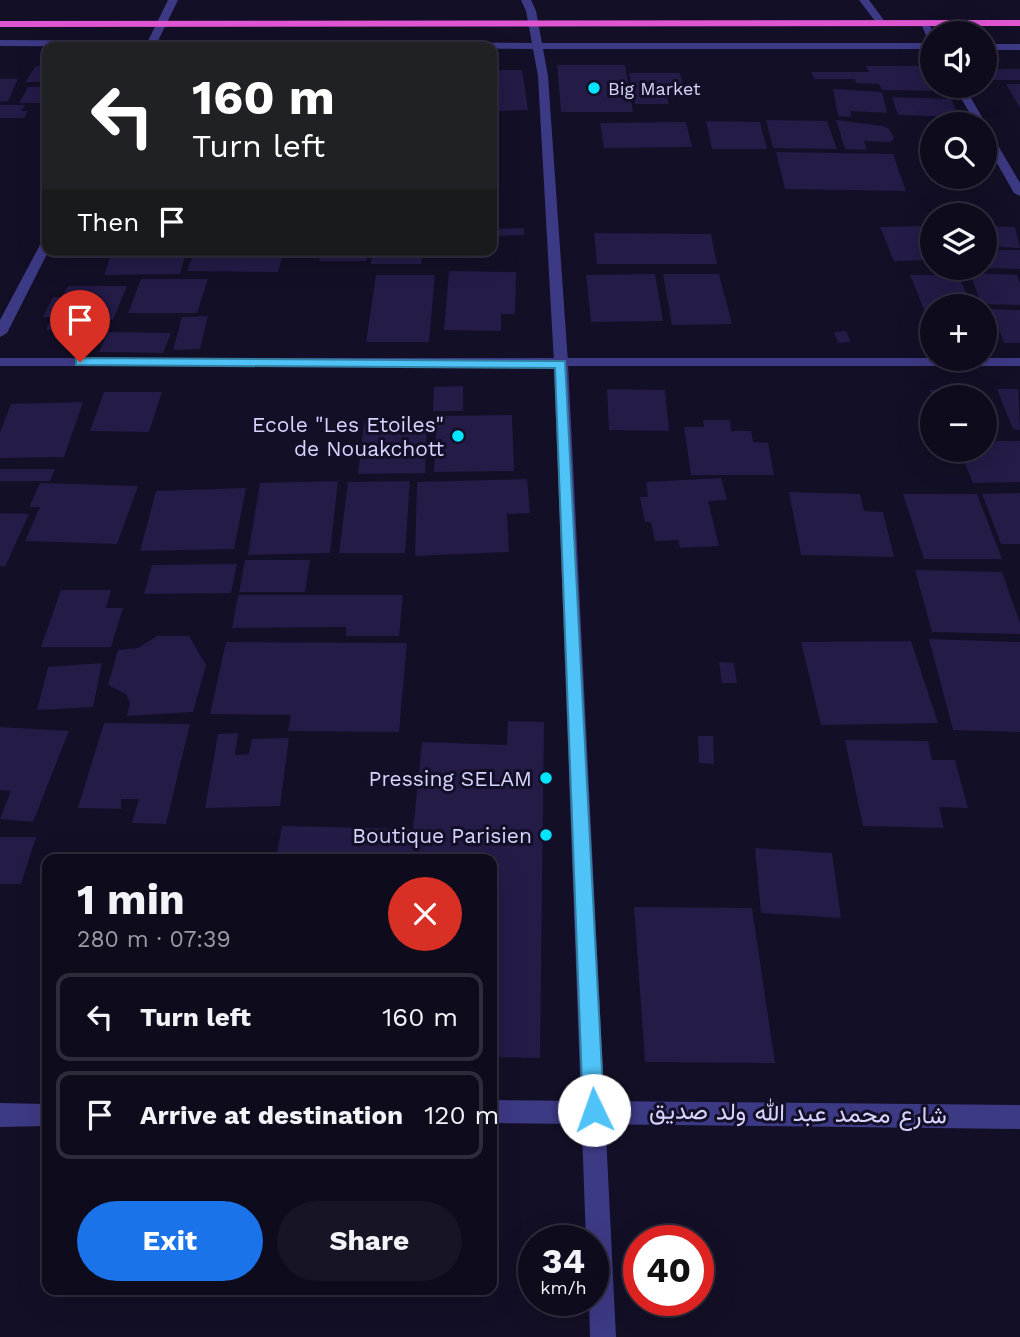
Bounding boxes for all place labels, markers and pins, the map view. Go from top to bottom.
place label: Big Market [608,78,701,99]
marker: Big Market [586,80,602,96]
pin [50,290,110,362]
place label: Ecole "Les Etoiles" de Nouakchott [252,412,444,461]
marker: Ecole "Les Etoiles" de Nouakchott [450,428,466,444]
place label: Pressing SELAM [369,766,532,791]
marker: Pressing SELAM [538,770,554,786]
place label: Boutique Parisien [352,823,532,848]
marker: Boutique Parisien [538,827,554,843]

